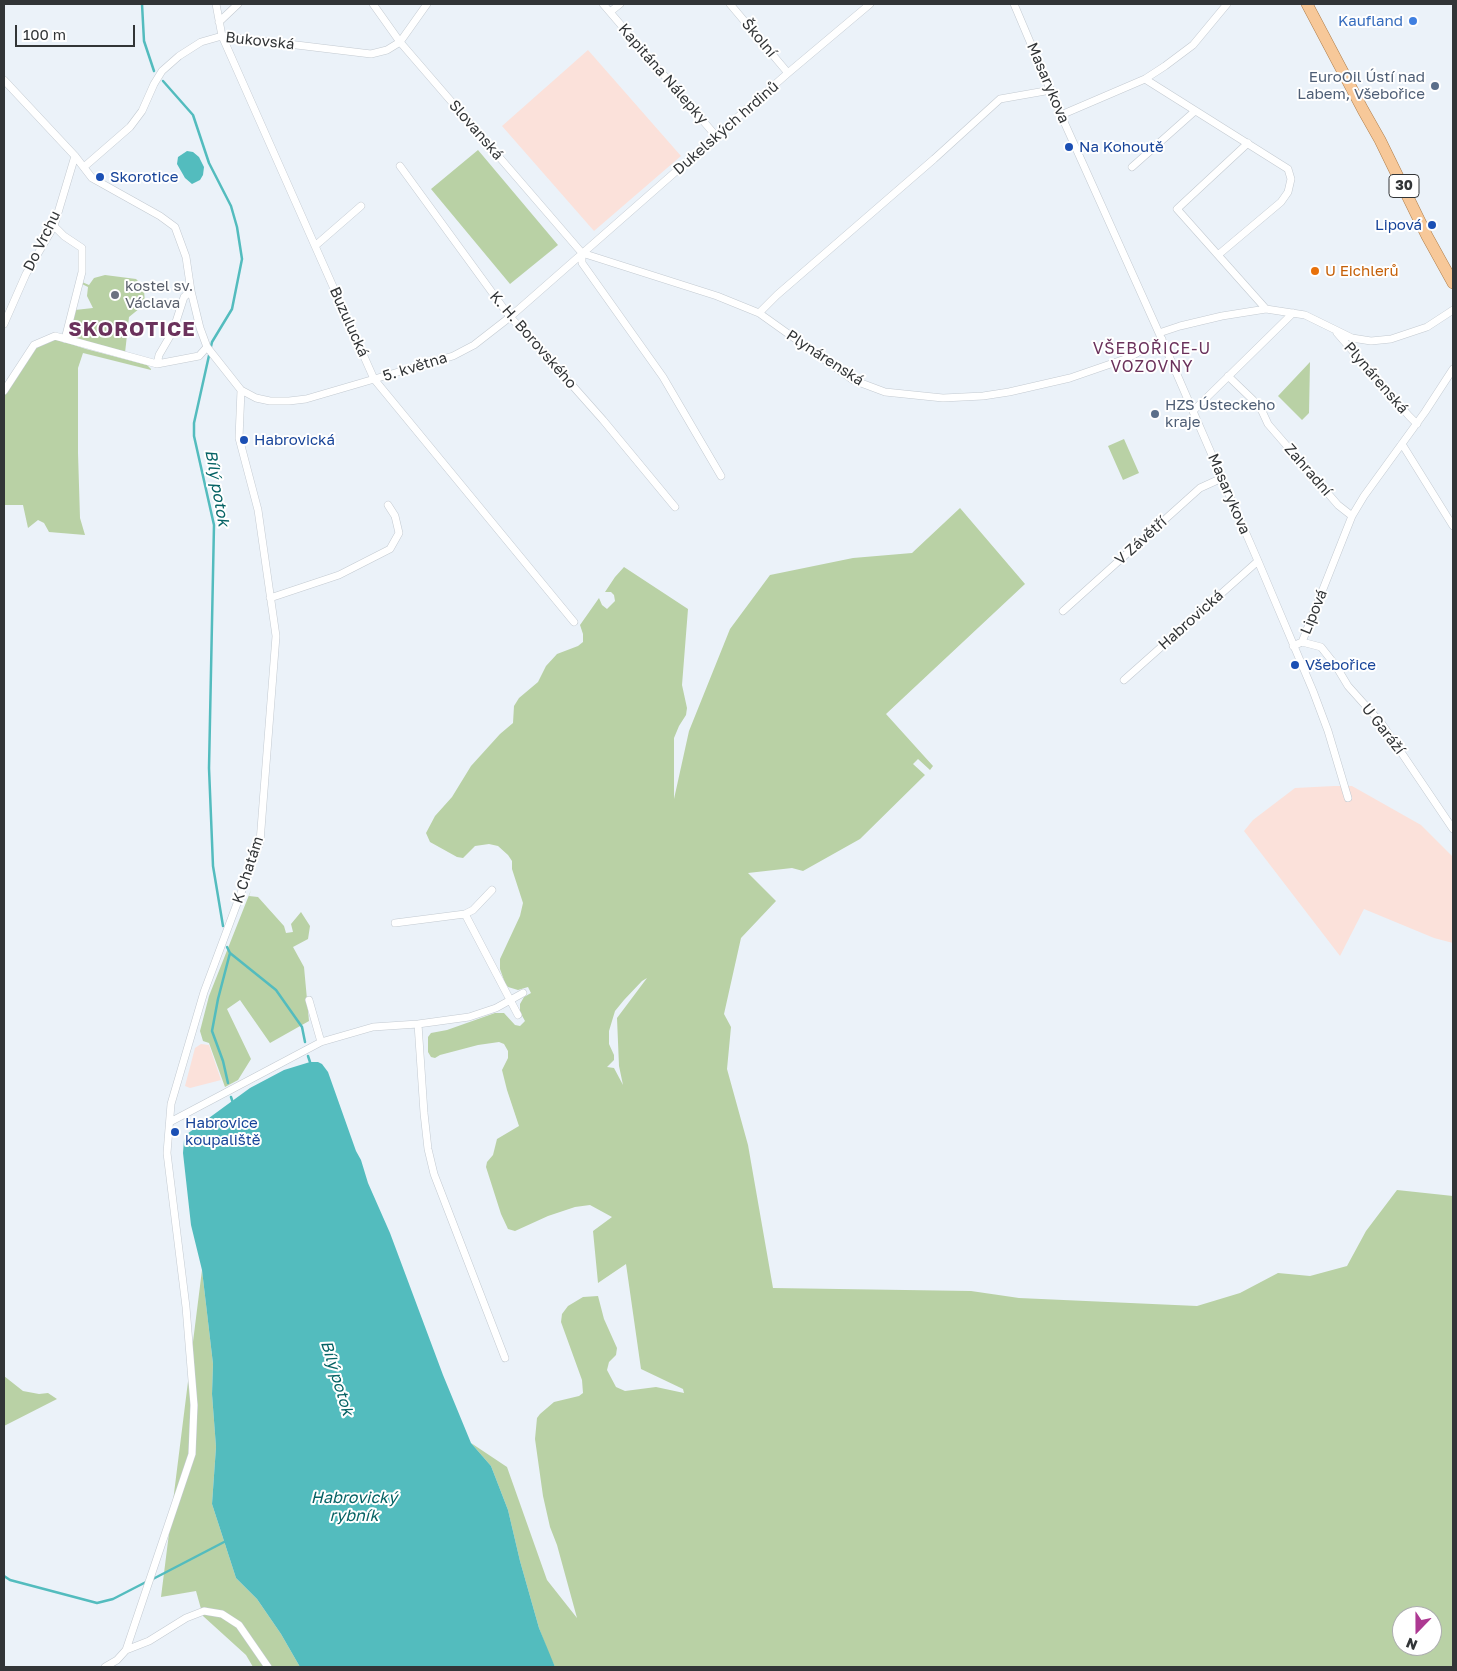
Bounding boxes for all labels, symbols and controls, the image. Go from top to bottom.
place label: Kaufland [1338,12,1403,30]
scale bar [18,15,138,47]
street label: Školní [738,15,780,61]
marker: Kaufland [1407,15,1419,27]
street label: Kapitána Nálepky [614,20,712,128]
text: 100 m [23,25,66,43]
street label: Bukovská [225,28,295,54]
street label: Masarykova [1023,40,1073,126]
place label: EuroOil Ústí nad Labem, Všebořice [1297,68,1425,103]
street label: Dukelských hrdinů [670,77,782,179]
marker: EuroOil Ústí nad Labem, Všebořice [1429,80,1441,92]
street label: Slovanská [445,96,507,164]
place label: Na Kohoutě [1079,138,1164,156]
marker: Na Kohoutě [1063,141,1075,153]
place label: Skorotice [110,168,178,186]
marker: Skorotice [94,171,106,183]
road number: 30 [1389,175,1419,198]
street label: Do Vrchu [20,208,64,274]
place label: Lipová [1375,216,1422,234]
marker: Lipová [1426,219,1438,231]
place label: U Eichlerů [1325,262,1399,280]
marker: U Eichlerů [1309,265,1321,277]
place label: kostel sv. Václava [125,277,193,312]
street label: Buzulucká [326,284,372,360]
street label: K. H. Borovského [486,288,580,392]
marker: kostel sv. Václava [109,289,121,301]
district label: SKOROTICE [67,318,197,342]
street label: Plynárenská [783,326,867,390]
district label: VŠEBOŘICE-U VOZOVNY [1091,339,1213,377]
street label: Plynárenská [1340,339,1412,417]
street label: 5. května [381,349,449,385]
place label: HZS Ústeckeho kraje [1165,396,1275,431]
marker: HZS Ústeckeho kraje [1149,408,1161,420]
place label: Habrovická [254,431,335,449]
marker: Habrovická [238,434,250,446]
street label: Zahradní [1280,440,1336,500]
water label: Bílý potok [201,448,233,528]
street label: Masarykova [1204,451,1254,537]
street label: V Závětří [1111,513,1171,569]
street label: Habrovická [1155,586,1227,654]
street label: Lipová [1297,587,1331,637]
place label: Všebořice [1305,656,1376,674]
marker: Všebořice [1289,659,1301,671]
street label: U Garáží [1358,700,1408,758]
street label: K Chatám [229,834,267,906]
place label: Habrovice koupaliště [185,1114,260,1149]
marker: Habrovice koupaliště [169,1126,181,1138]
water label: Bílý potok [316,1338,358,1418]
water label: Habrovický rybník [311,1488,397,1526]
north arrow [1392,1606,1442,1656]
text: N [1403,1635,1420,1654]

